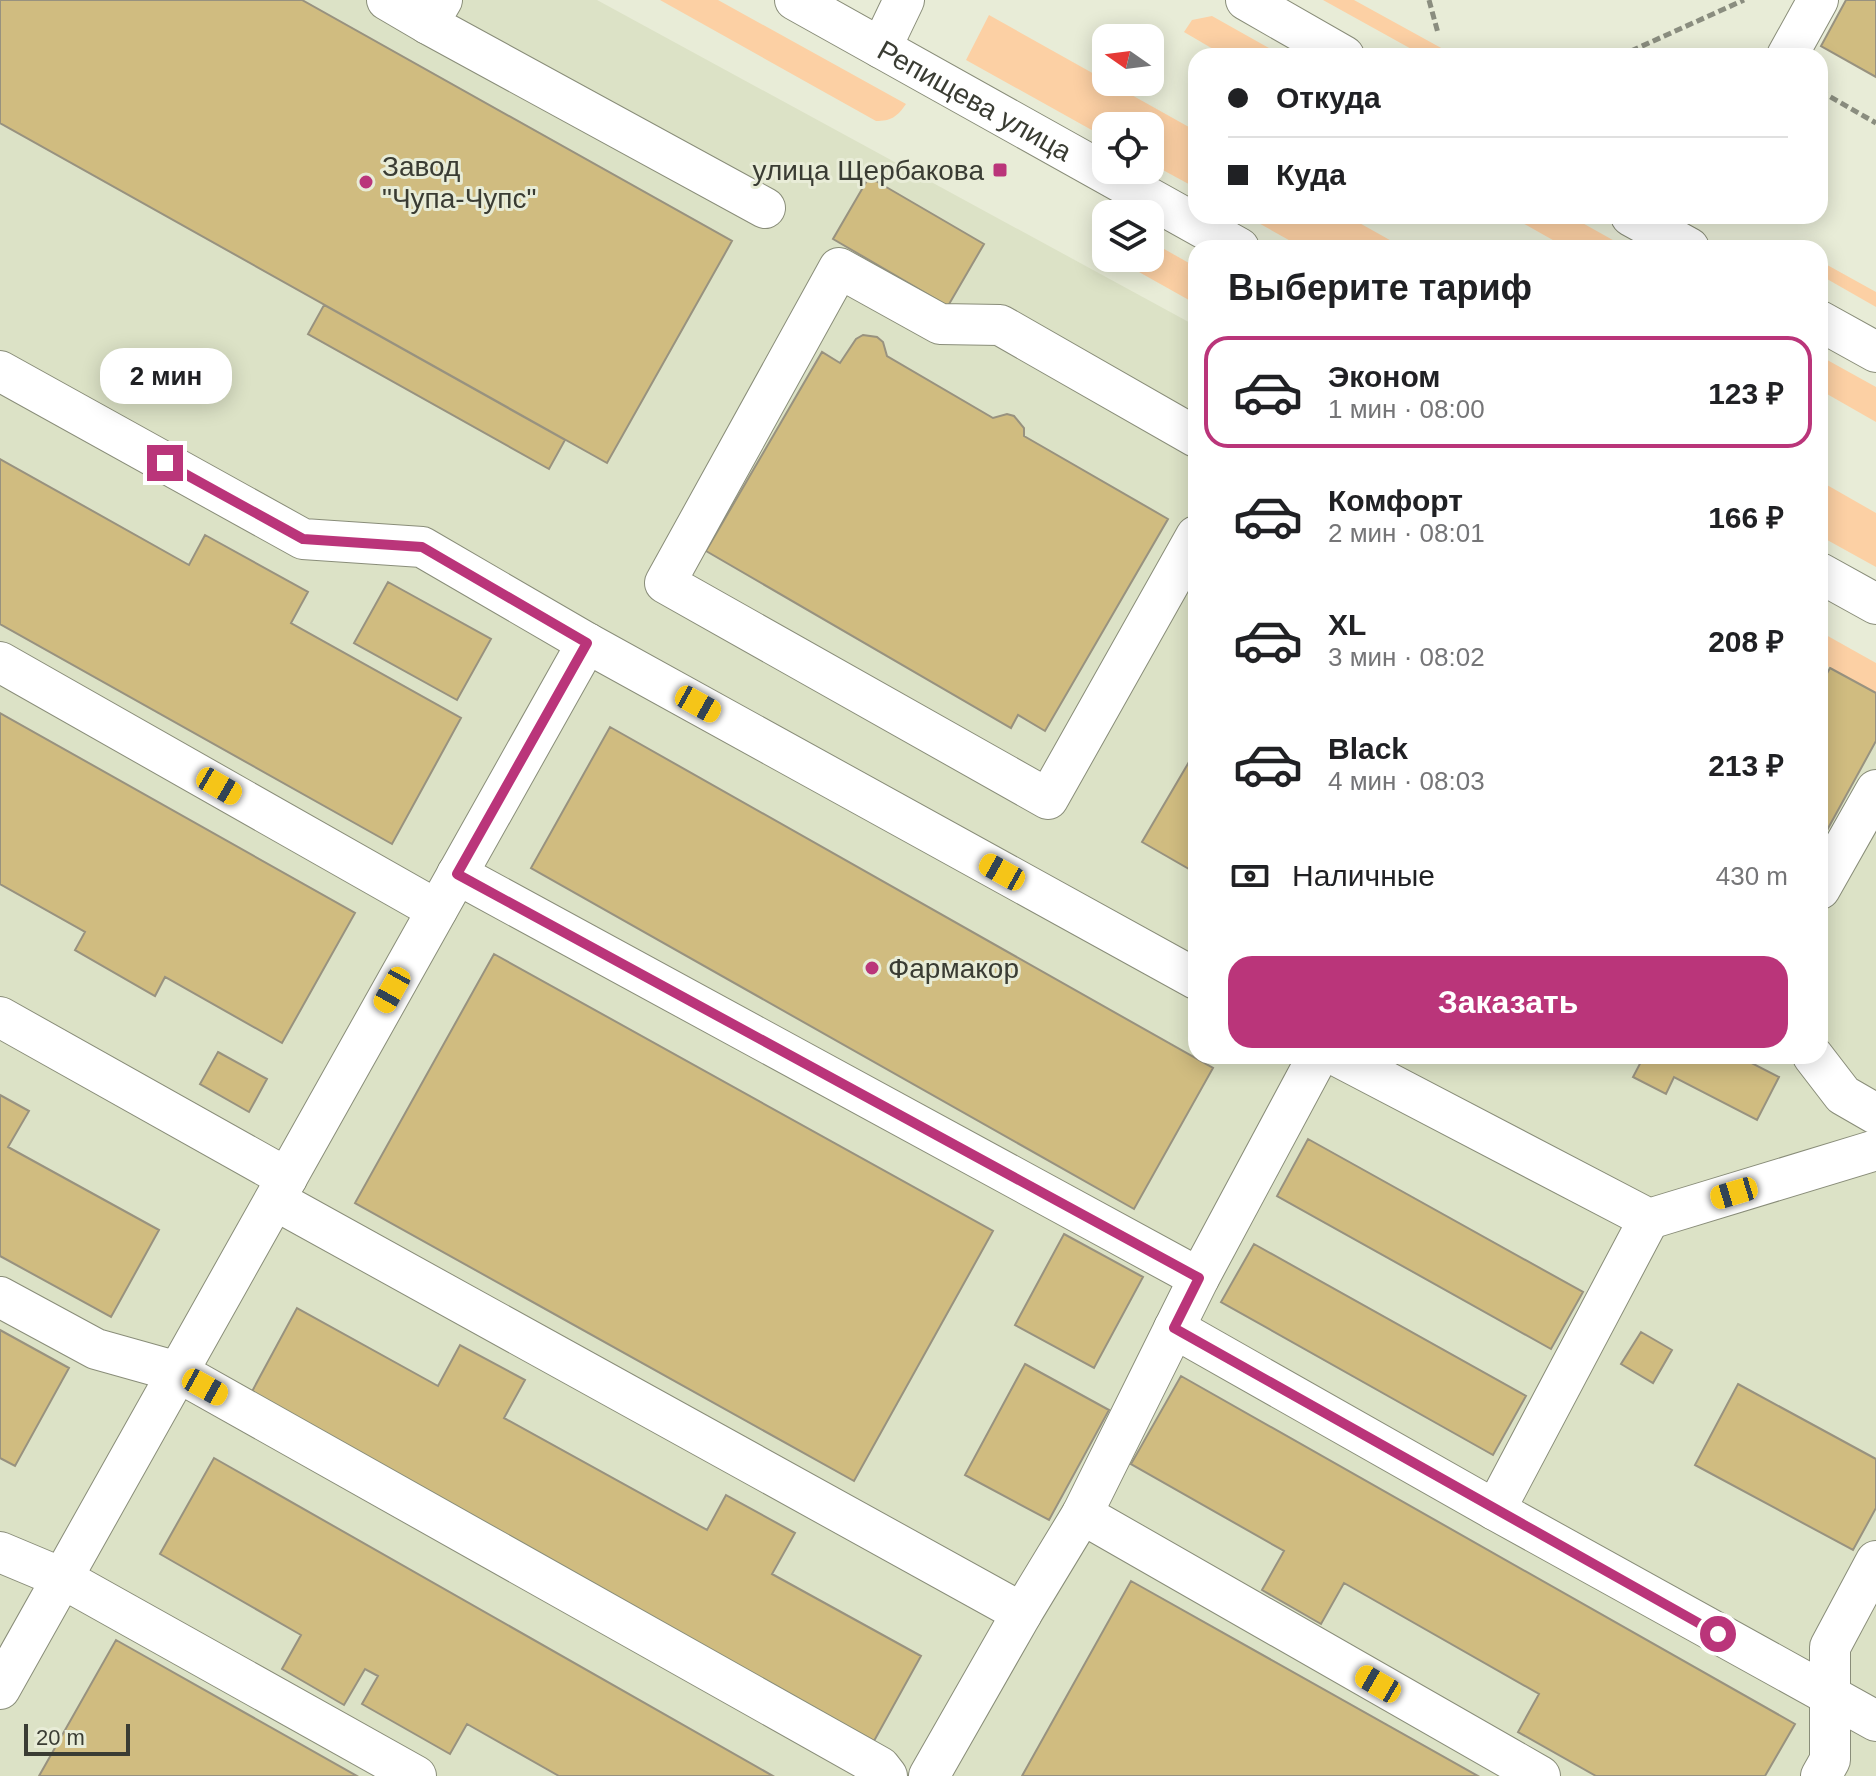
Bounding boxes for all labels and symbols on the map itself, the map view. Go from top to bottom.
north arrow [1092,24,1164,96]
street label: Репищева улица [872,34,1077,168]
place label: Завод "Чупа-Чупс" [382,151,536,214]
place label: улица Щербакова [753,155,984,186]
marker: улица Щербакова [991,161,1009,179]
marker: Завод "Чупа-Чупс" [357,173,375,191]
callout: 2 мин [99,347,231,403]
route end [147,445,183,481]
car [671,682,725,726]
car [192,764,246,808]
car [975,850,1029,894]
place label: Фармакор [888,953,1019,984]
marker: Фармакор [863,959,881,977]
car [370,963,414,1017]
car [1708,1175,1760,1211]
car [178,1365,232,1409]
route start [1700,1616,1736,1652]
car [1351,1662,1405,1706]
scale bar [24,1720,130,1756]

